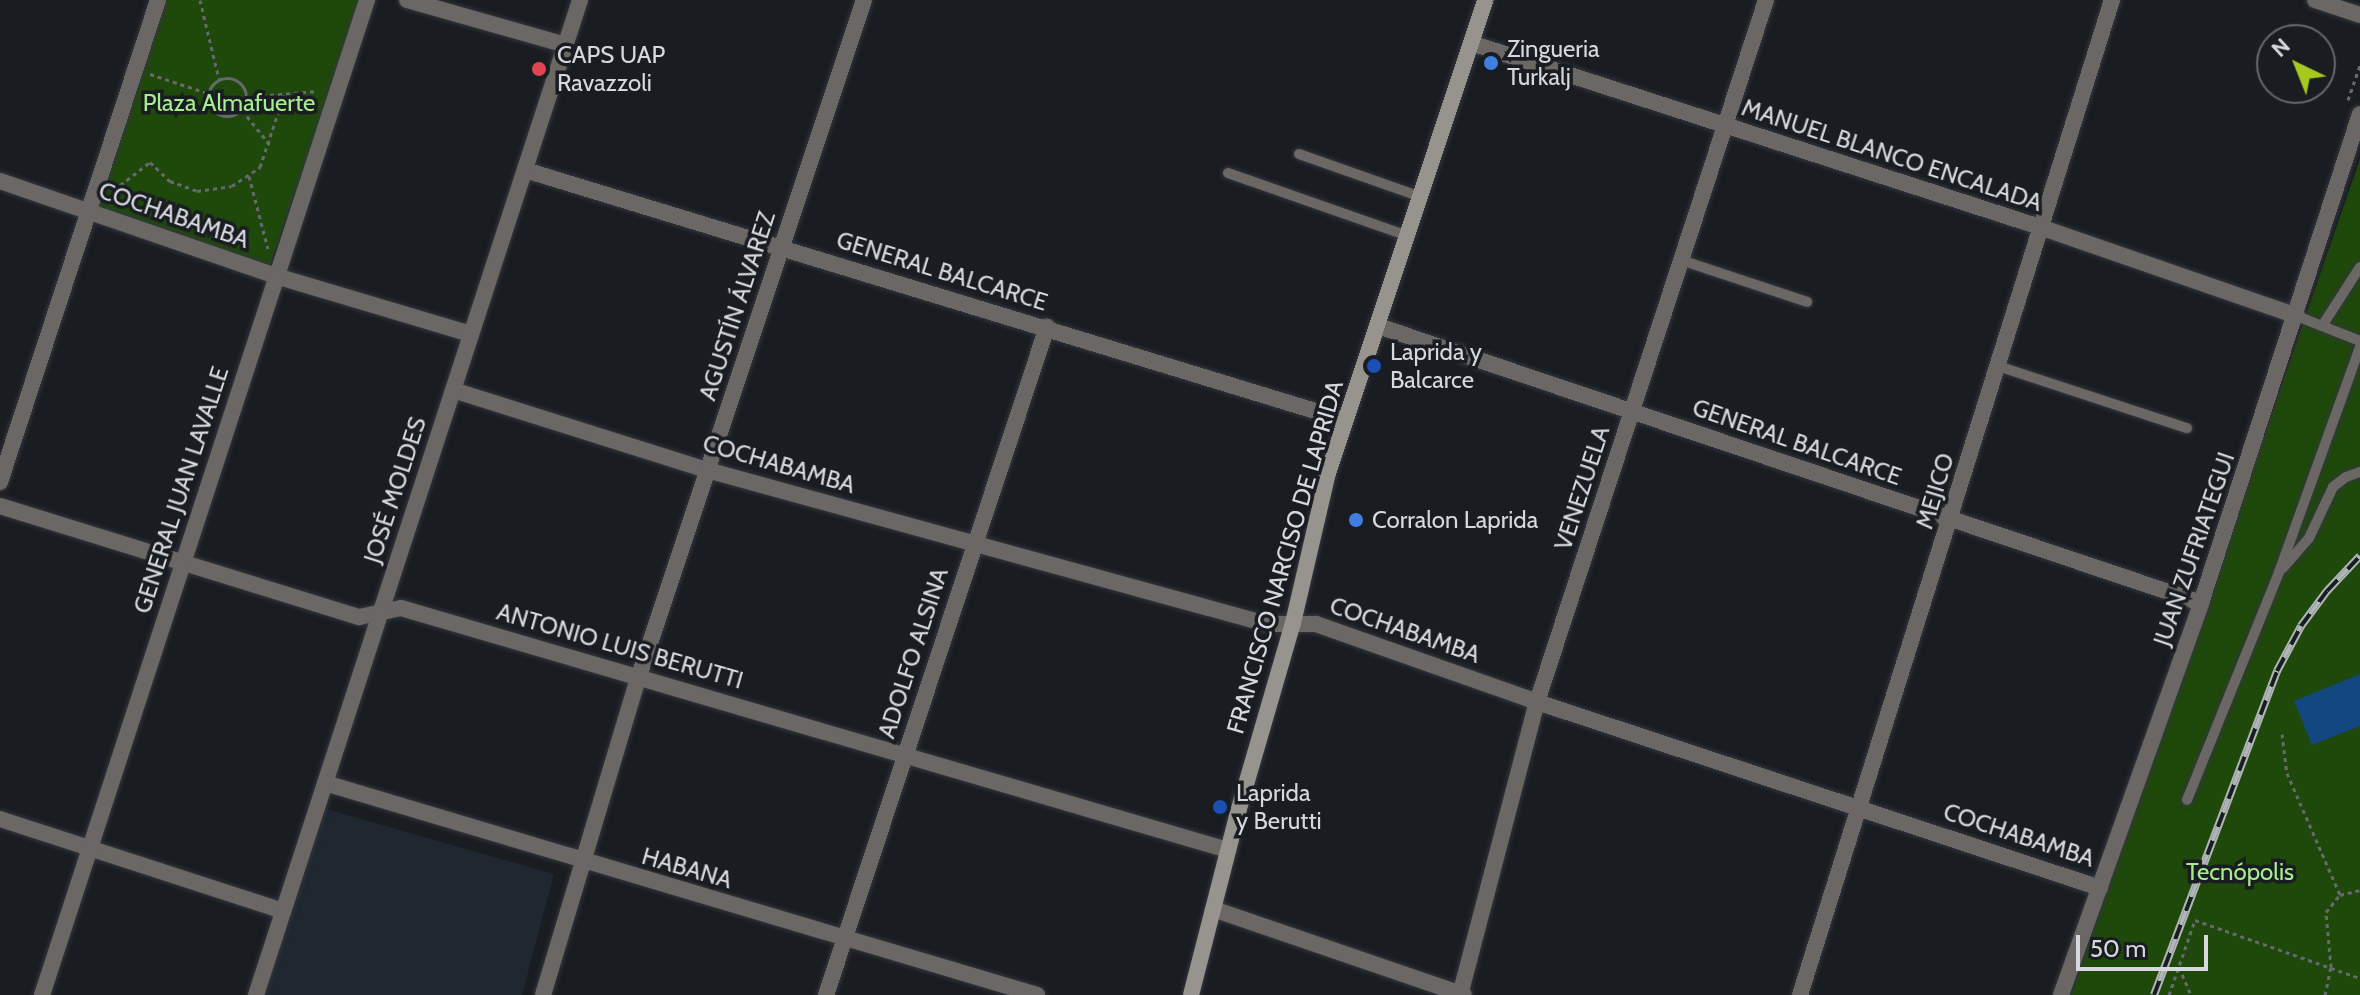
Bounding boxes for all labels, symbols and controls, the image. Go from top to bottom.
north arrow [2256,24,2336,104]
text: N [2266,32,2296,63]
place label: Zingueria Turkalj [1507,35,1600,91]
place label: CAPS UAP Ravazzoli [557,41,665,97]
marker: Zingueria Turkalj [1482,54,1500,72]
marker: CAPS UAP Ravazzoli [528,58,550,80]
park label: Plaza Almafuerte [143,89,315,117]
street label: MANUEL BLANCO ENCALADA [1738,93,2046,217]
street label: COCHABAMBA [95,176,253,254]
street label: AGUSTÍN ÁLVAREZ [693,208,781,404]
street label: GENERAL BALCARCE [833,225,1051,317]
place label: Laprida y Balcarce [1390,338,1482,394]
marker: Laprida y Balcarce [1365,357,1383,375]
street label: GENERAL JUAN LAVALLE [127,363,235,617]
street label: FRANCISCO NARCISO DE LAPRIDA [1221,377,1349,737]
street label: GENERAL BALCARCE [1689,393,1905,491]
street label: JOSÉ MOLDES [358,413,432,567]
street label: VENEZUELA [1548,422,1616,554]
street label: COCHABAMBA [700,429,858,499]
street label: JUAN ZUFRIATEGUI [2147,448,2241,650]
street label: MEJICO [1910,450,1960,532]
place label: Corralon Laprida [1372,506,1538,534]
marker: Corralon Laprida [1347,511,1365,529]
street label: ADOLFO ALSINA [872,564,954,742]
street label: COCHABAMBA [1326,591,1484,669]
street label: ANTONIO LUIS BERUTTI [493,597,747,695]
place label: Laprida y Berutti [1236,779,1322,835]
street label: COCHABAMBA [1940,797,2098,873]
marker: Laprida y Berutti [1211,798,1229,816]
street label: HABANA [639,841,735,895]
park label: Tecnópolis [2186,858,2294,886]
scale bar [2080,919,2212,969]
text: 50 m [2090,934,2146,963]

